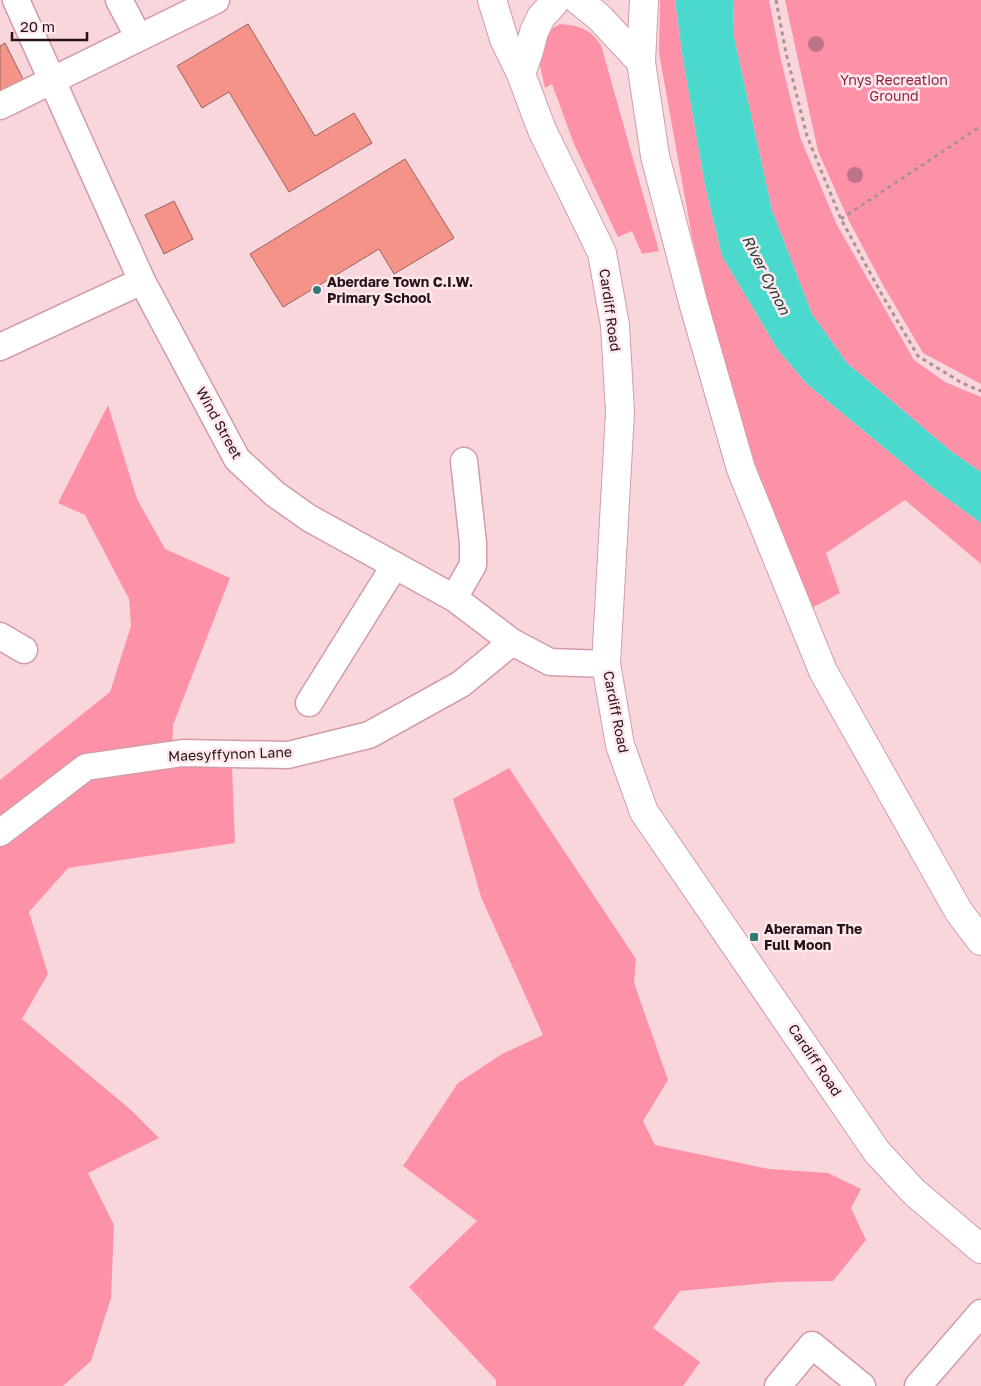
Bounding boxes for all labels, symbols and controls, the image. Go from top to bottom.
scale bar [12,10,88,42]
text: 20 m [20,17,55,35]
park label: Ynys Recreation Ground [840,71,948,104]
water label: River Cynon [738,232,795,318]
street label: Cardiff Road [596,268,625,352]
place label: Aberdare Town C.I.W. Primary School [327,273,473,306]
marker: Aberdare Town C.I.W. Primary School [311,284,323,296]
street label: Wind Street [193,384,246,462]
street label: Cardiff Road [600,669,633,754]
street label: Maesyffynon Lane [168,743,292,764]
place label: Aberaman The Full Moon [764,920,862,953]
marker: Aberaman The Full Moon [748,931,760,943]
street label: Cardiff Road [785,1020,846,1099]

